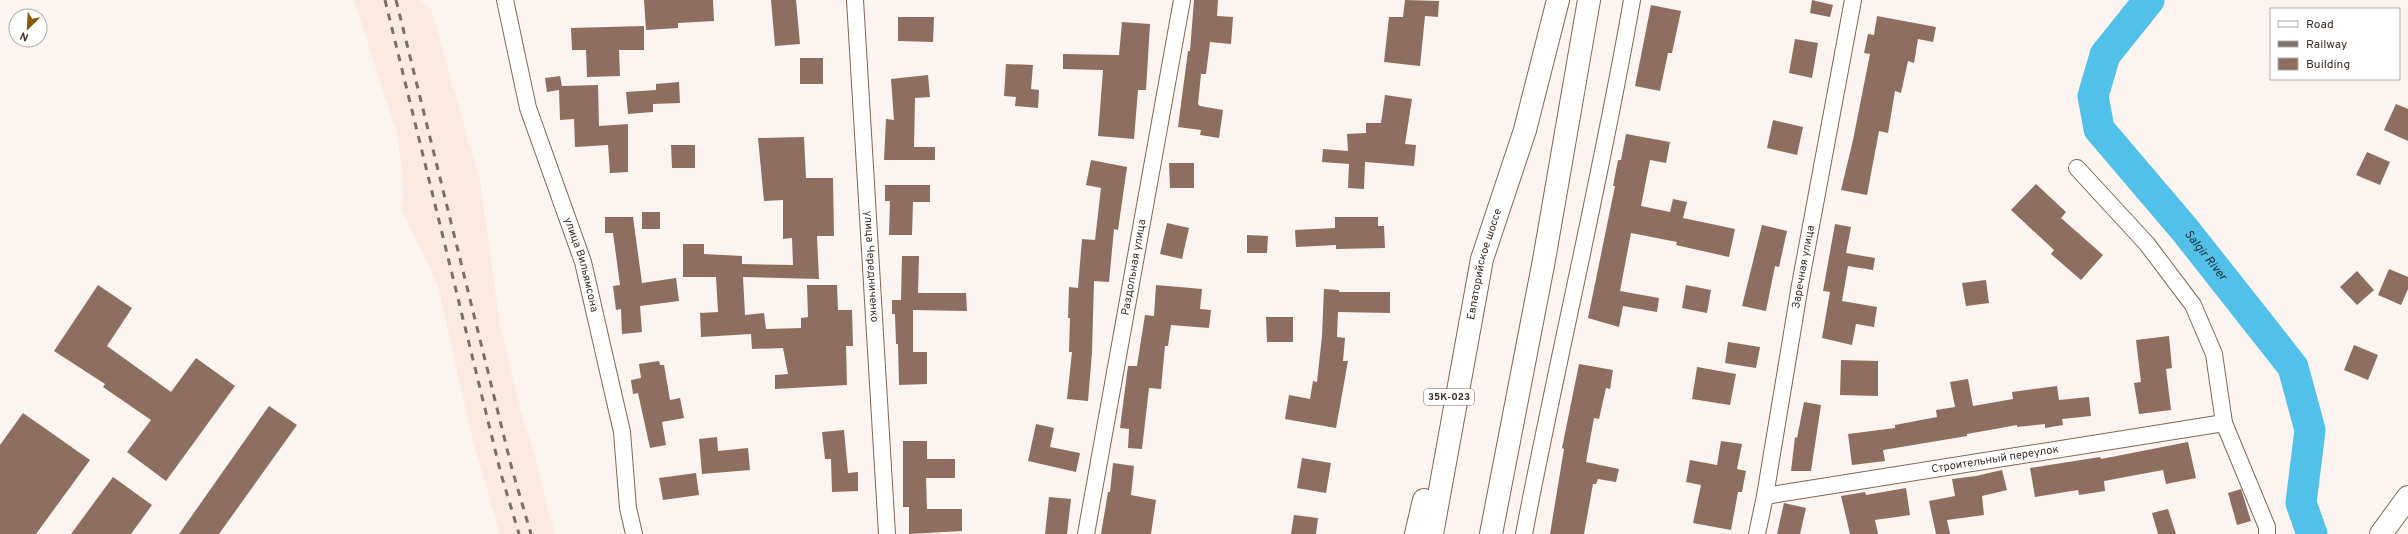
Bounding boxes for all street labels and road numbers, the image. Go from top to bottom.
street label: Евпаторийское шоссе [1464,207,1505,321]
street label: улица Чередниченко [861,210,881,323]
street label: улица Вильямсона [561,215,601,314]
street label: Раздольная улица [1118,218,1149,316]
street label: Заречная улица [1789,224,1818,310]
road number: 35К-023 [1424,389,1474,405]
street label: Строительный переулок [1930,442,2060,476]

